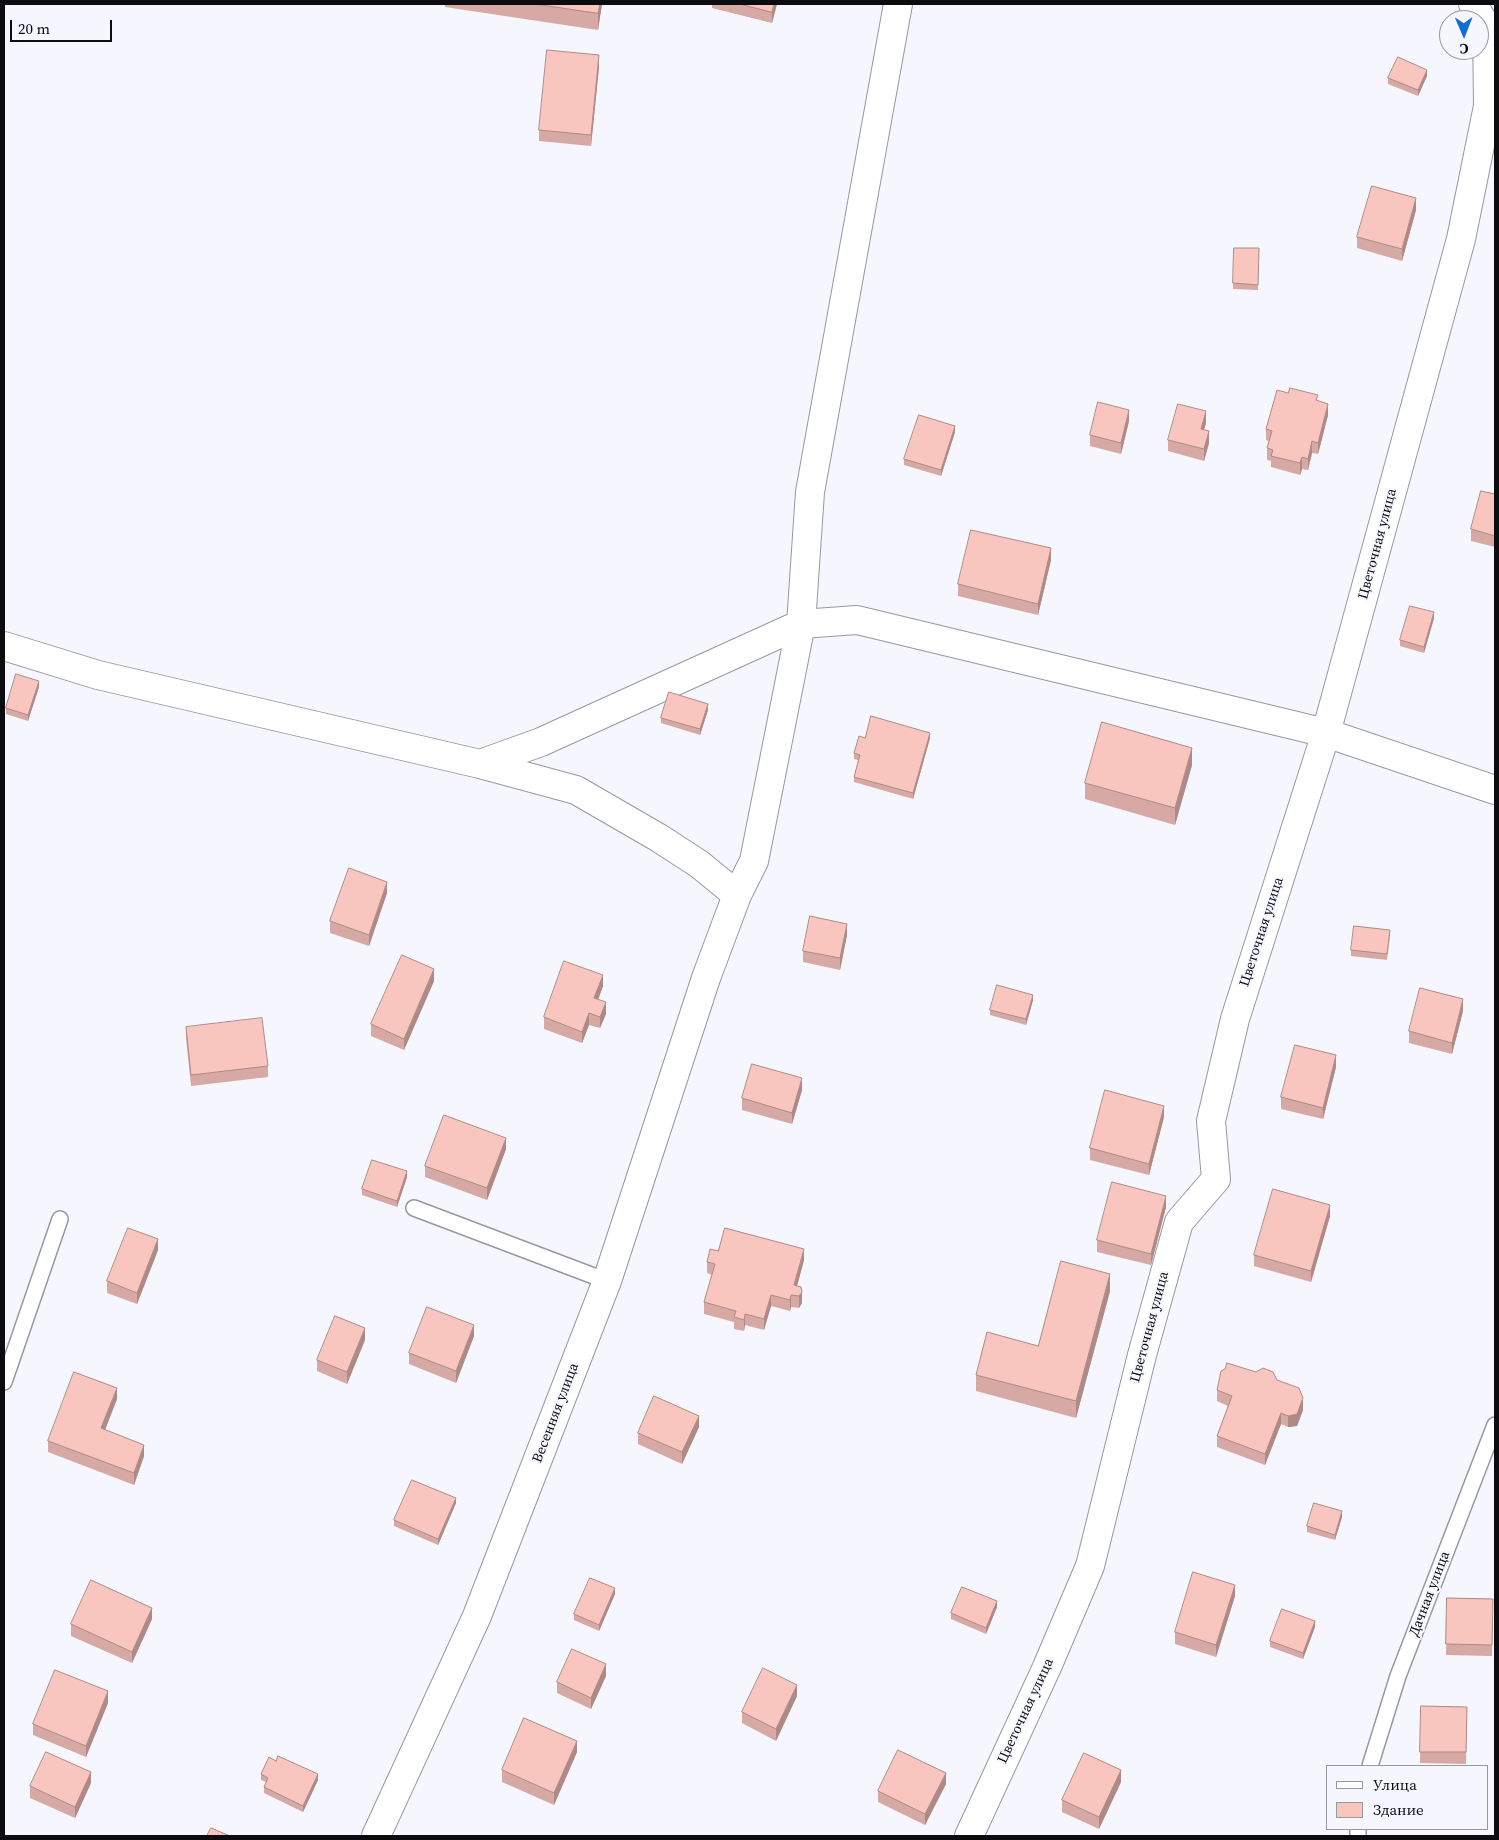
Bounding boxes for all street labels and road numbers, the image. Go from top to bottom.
street label: Цветочная улица [1355,487,1401,601]
street label: Цветочная улица [1236,875,1288,989]
street label: Цветочная улица [1127,1270,1173,1384]
street label: Весенняя улица [529,1361,583,1465]
street label: Дачная улица [1406,1549,1454,1639]
street label: Цветочная улица [994,1656,1058,1766]

